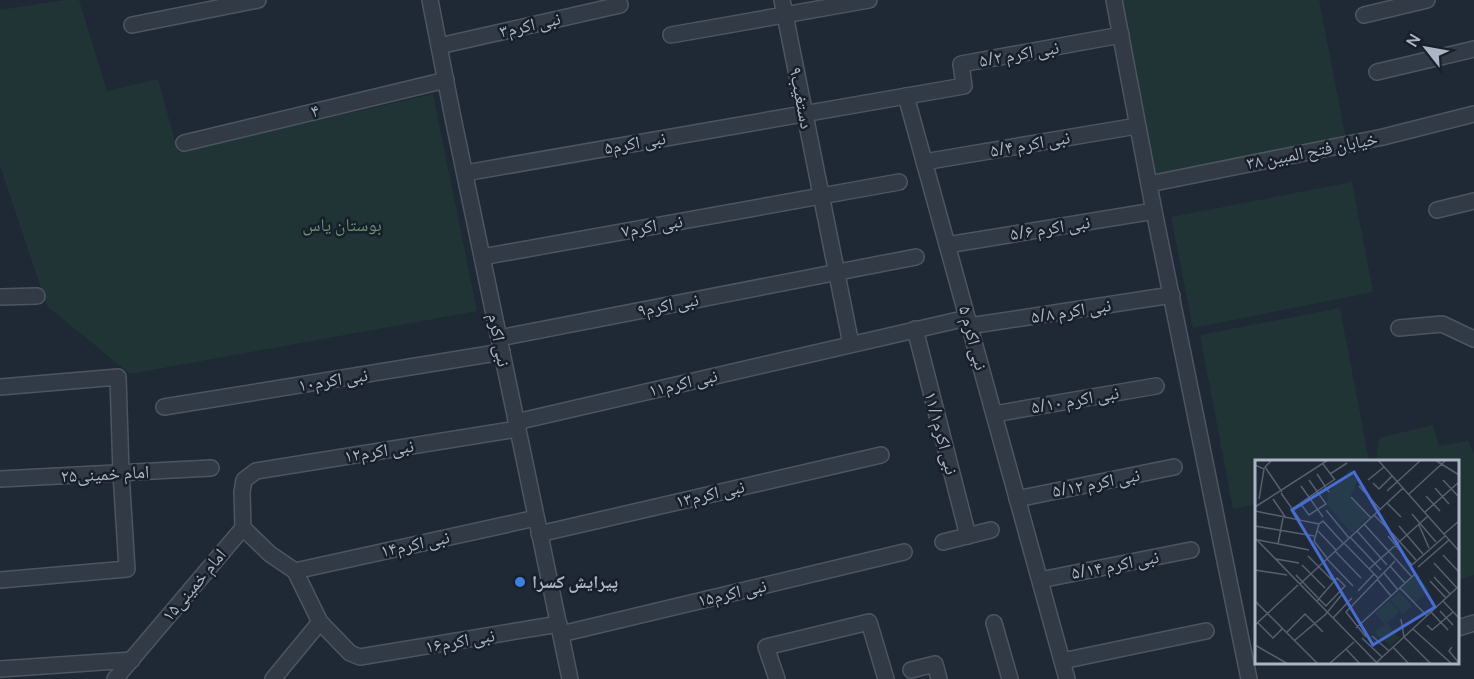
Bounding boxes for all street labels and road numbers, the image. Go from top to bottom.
street label: نبی اکرم۳ [497,5,563,44]
street label: نبی اکرم ۵/۲ [977,34,1061,73]
street label: دستغیب۹ [784,65,820,131]
street label: ۴ [308,97,322,123]
street label: نبی اکرم ۵/۴ [988,124,1072,163]
street label: نبی اکرم۵ [602,125,668,160]
street label: خیابان فتح المبین ۳۸ [1244,126,1380,176]
street label: نبی اکرم۷ [619,208,685,243]
street label: نبی اکرم ۵/۶ [1008,209,1092,246]
street label: نبی اکرم۹ [635,286,701,323]
street label: نبی اکرم ۵/۸ [1029,292,1113,329]
street label: نبی اکرم ۵ [953,303,994,373]
street label: نبی اکرم [482,311,517,369]
street label: نبی اکرم۱۰ [296,362,370,397]
street label: نبی اکرم۱۱ [646,362,720,403]
street label: نبی اکرم ۵/۱۰ [1029,379,1121,420]
street label: نبی اکرم۱۱/۱ [918,388,965,477]
street label: نبی اکرم۱۲ [342,433,416,468]
street label: امام خمینی۲۵ [60,459,150,488]
street label: نبی اکرم ۵/۱۲ [1050,462,1142,503]
street label: نبی اکرم۱۳ [673,473,747,514]
street label: نبی اکرم۱۴ [378,524,452,563]
street label: ۱۵امام خمینی [156,543,232,627]
street label: نبی اکرم ۵/۱۴ [1069,544,1161,585]
street label: نبی اکرم۱۵ [695,572,769,613]
street label: نبی اکرم۱۶ [423,622,497,659]

